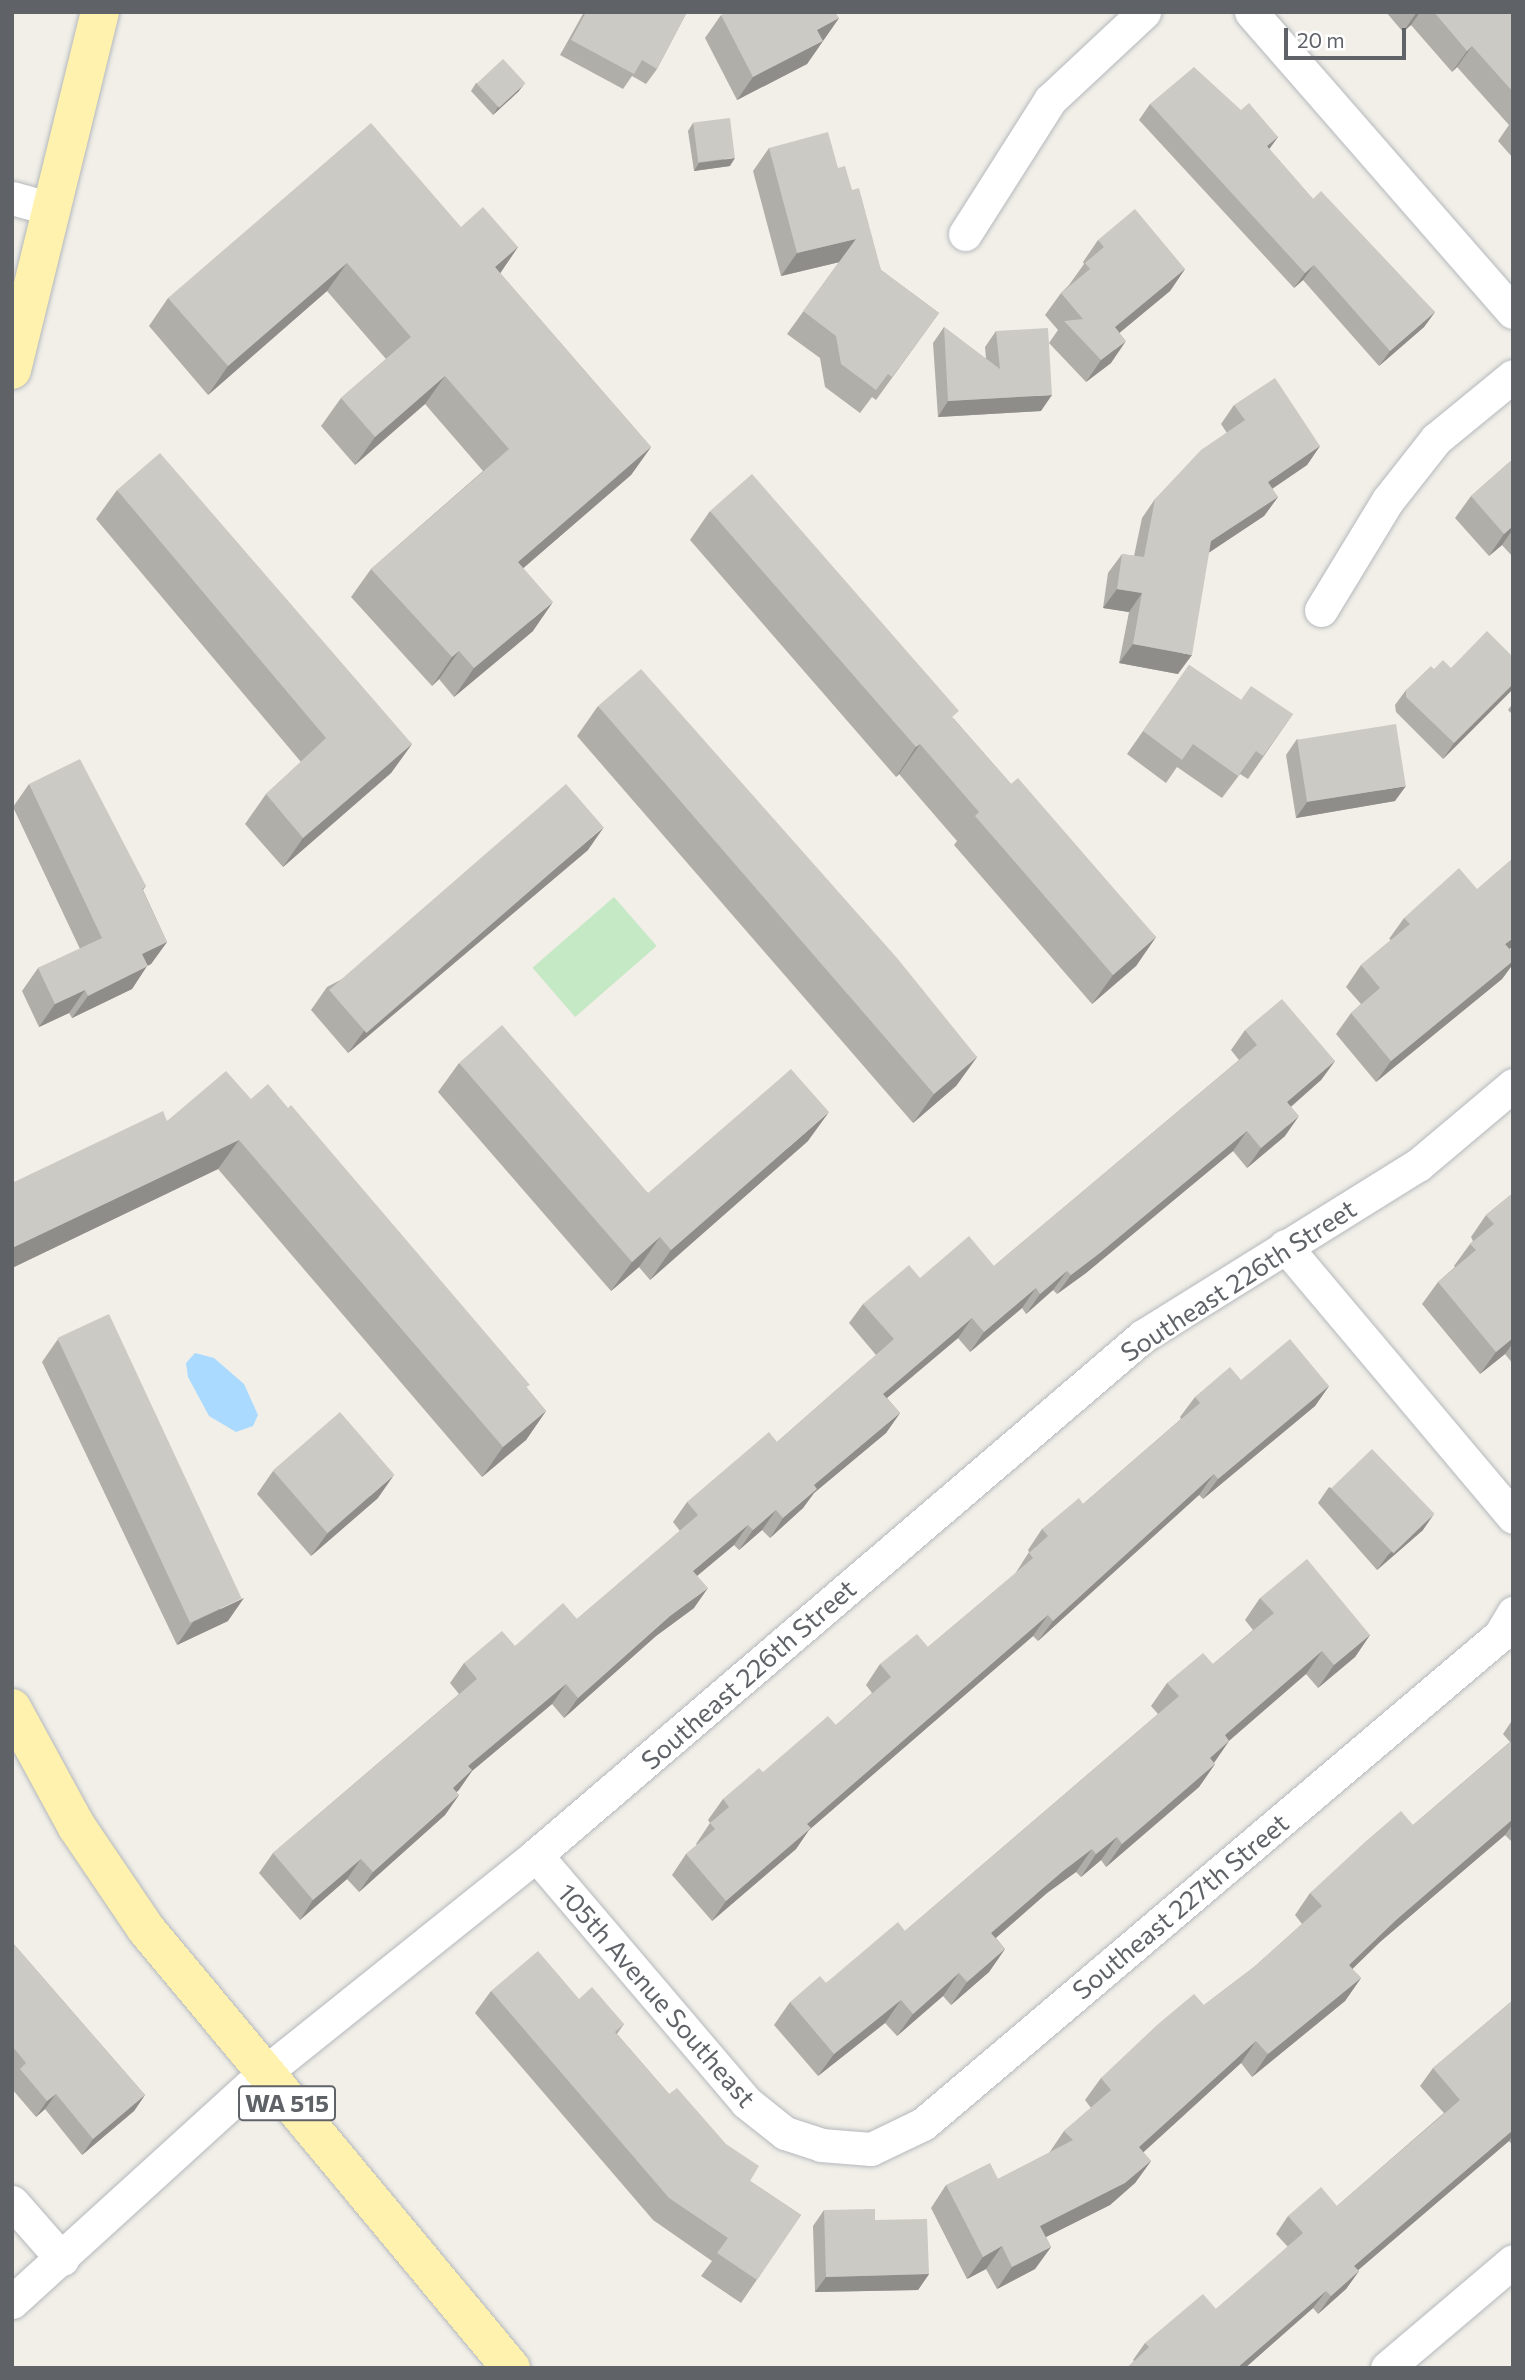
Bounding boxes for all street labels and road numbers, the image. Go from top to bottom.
street label: Southeast 226th Street [1115,1192,1361,1368]
street label: Southeast 226th Street [634,1572,862,1776]
street label: Southeast 227th Street [1066,1807,1294,2005]
street label: 105th Avenue Southeast [551,1877,763,2113]
road number: WA 515 [238,2082,336,2124]

